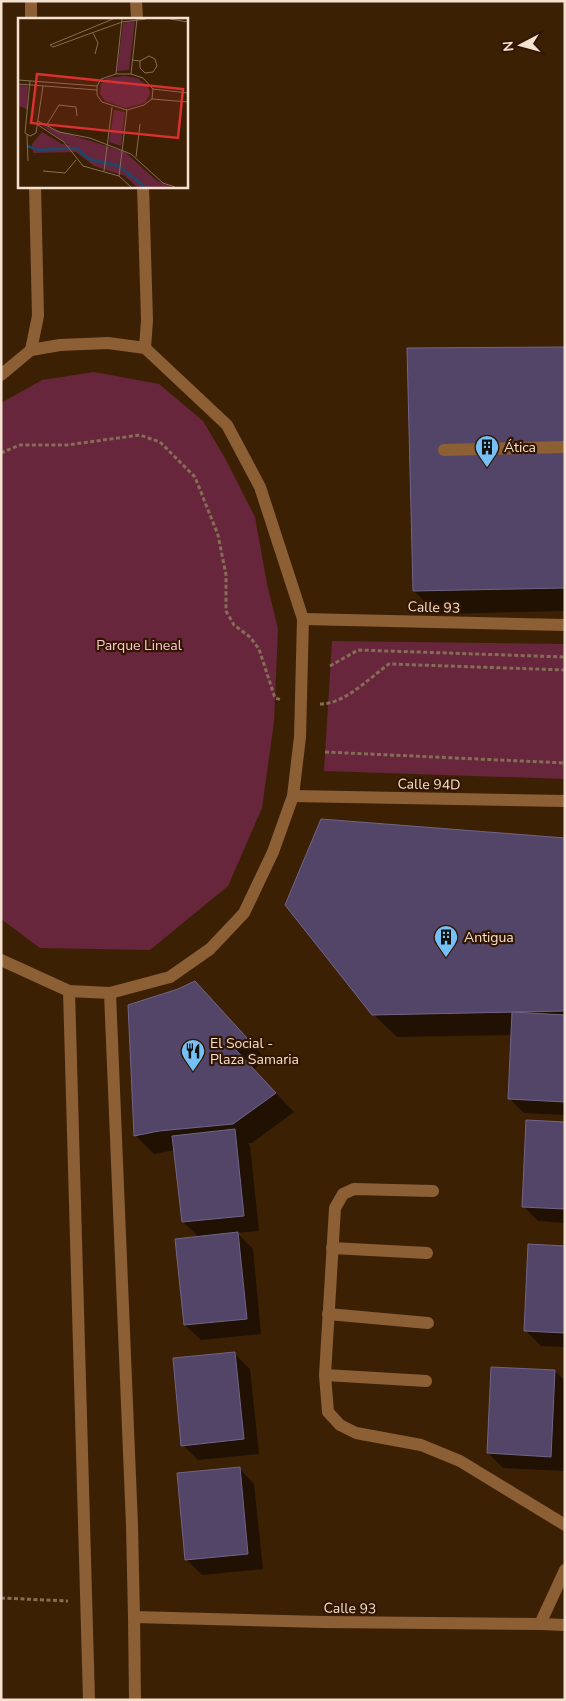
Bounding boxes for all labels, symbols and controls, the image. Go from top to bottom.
inset map [18,18,188,188]
north arrow [496,20,546,70]
text: N [499,40,519,53]
building icon: Ática [474,434,500,468]
place label: Ática [504,438,536,457]
street label: Calle 93 [407,597,461,618]
park label: Parque Lineal [96,636,183,655]
street label: Calle 94D [397,774,461,795]
building icon: Antigua [433,924,459,958]
place label: Antigua [464,928,514,947]
place label: El Social - Plaza Samaria [210,1034,299,1069]
restaurant icon: El Social - Plaza Samaria [180,1038,206,1072]
street label: Calle 93 [323,1599,376,1618]

